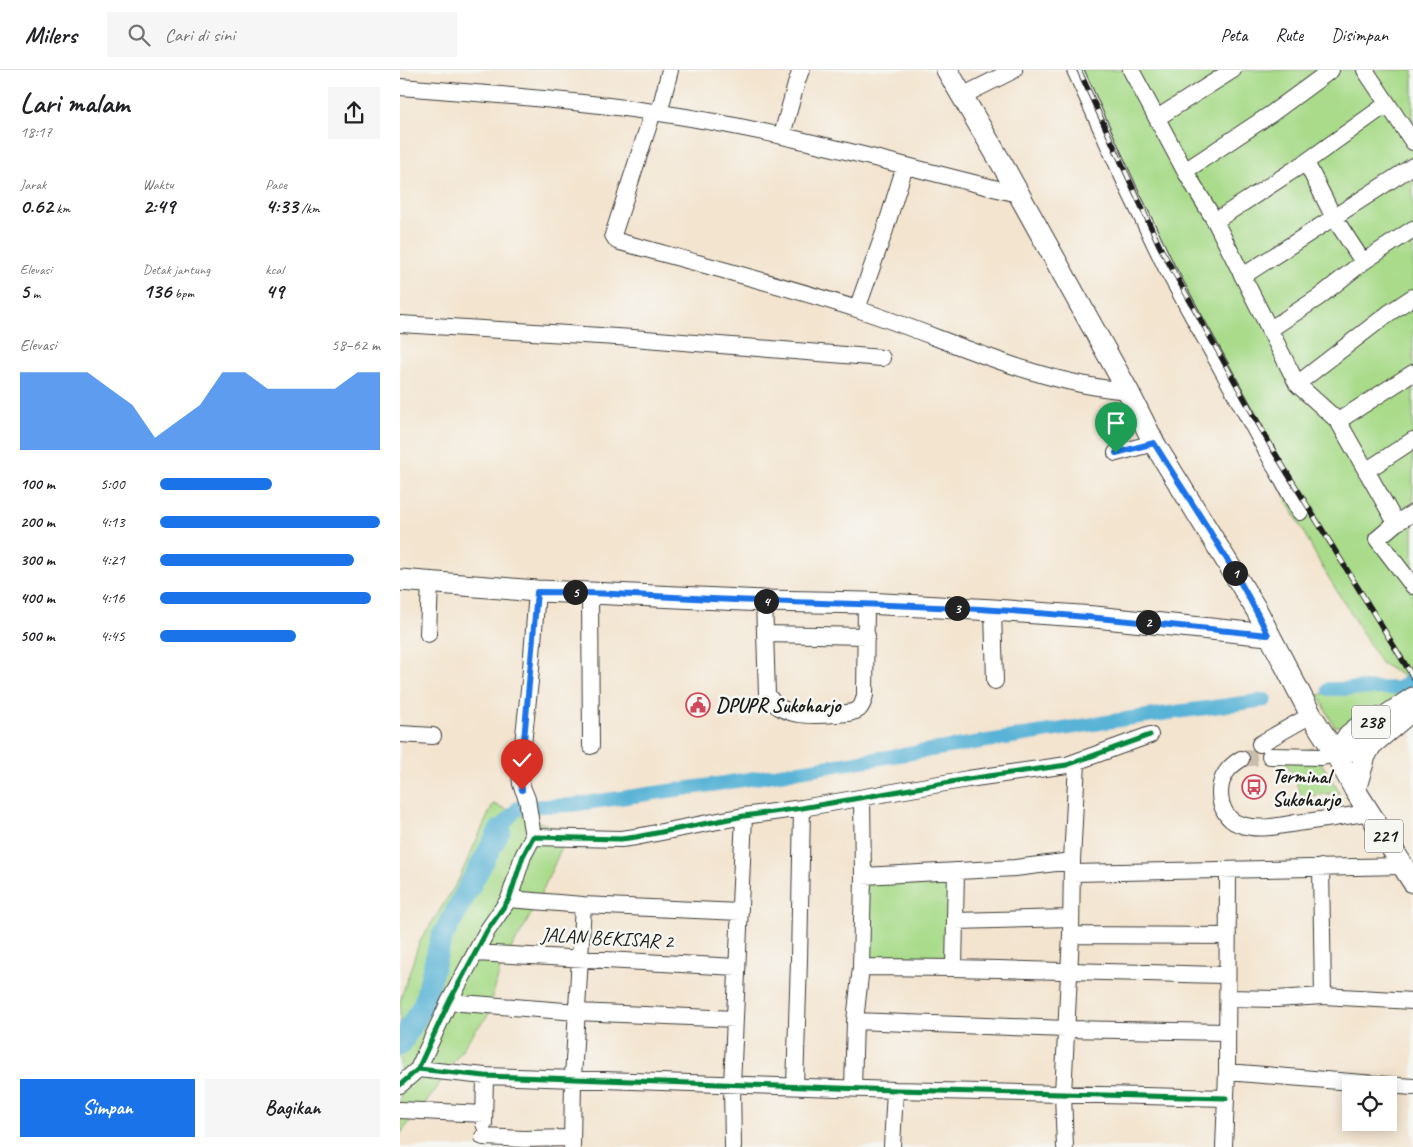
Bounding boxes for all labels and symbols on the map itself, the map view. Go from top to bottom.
pin [1095,402,1137,453]
pin: 1 [1222,560,1248,586]
pin: 5 [562,580,588,604]
pin: 4 [754,588,778,614]
pin: 3 [944,596,970,620]
pin: 2 [1136,610,1160,634]
public building icon: DPUPR Sukoharjo [685,692,711,718]
place label: DPUPR Sukoharjo [716,693,842,718]
road number: 238 [1352,706,1390,739]
pin [501,739,543,790]
place label: Terminal Sukoharjo [1272,764,1342,812]
bus stop icon: Terminal Sukoharjo [1241,774,1267,800]
road number: 221 [1365,819,1403,852]
street label: JALAN BEKISAR 2 [539,922,676,954]

